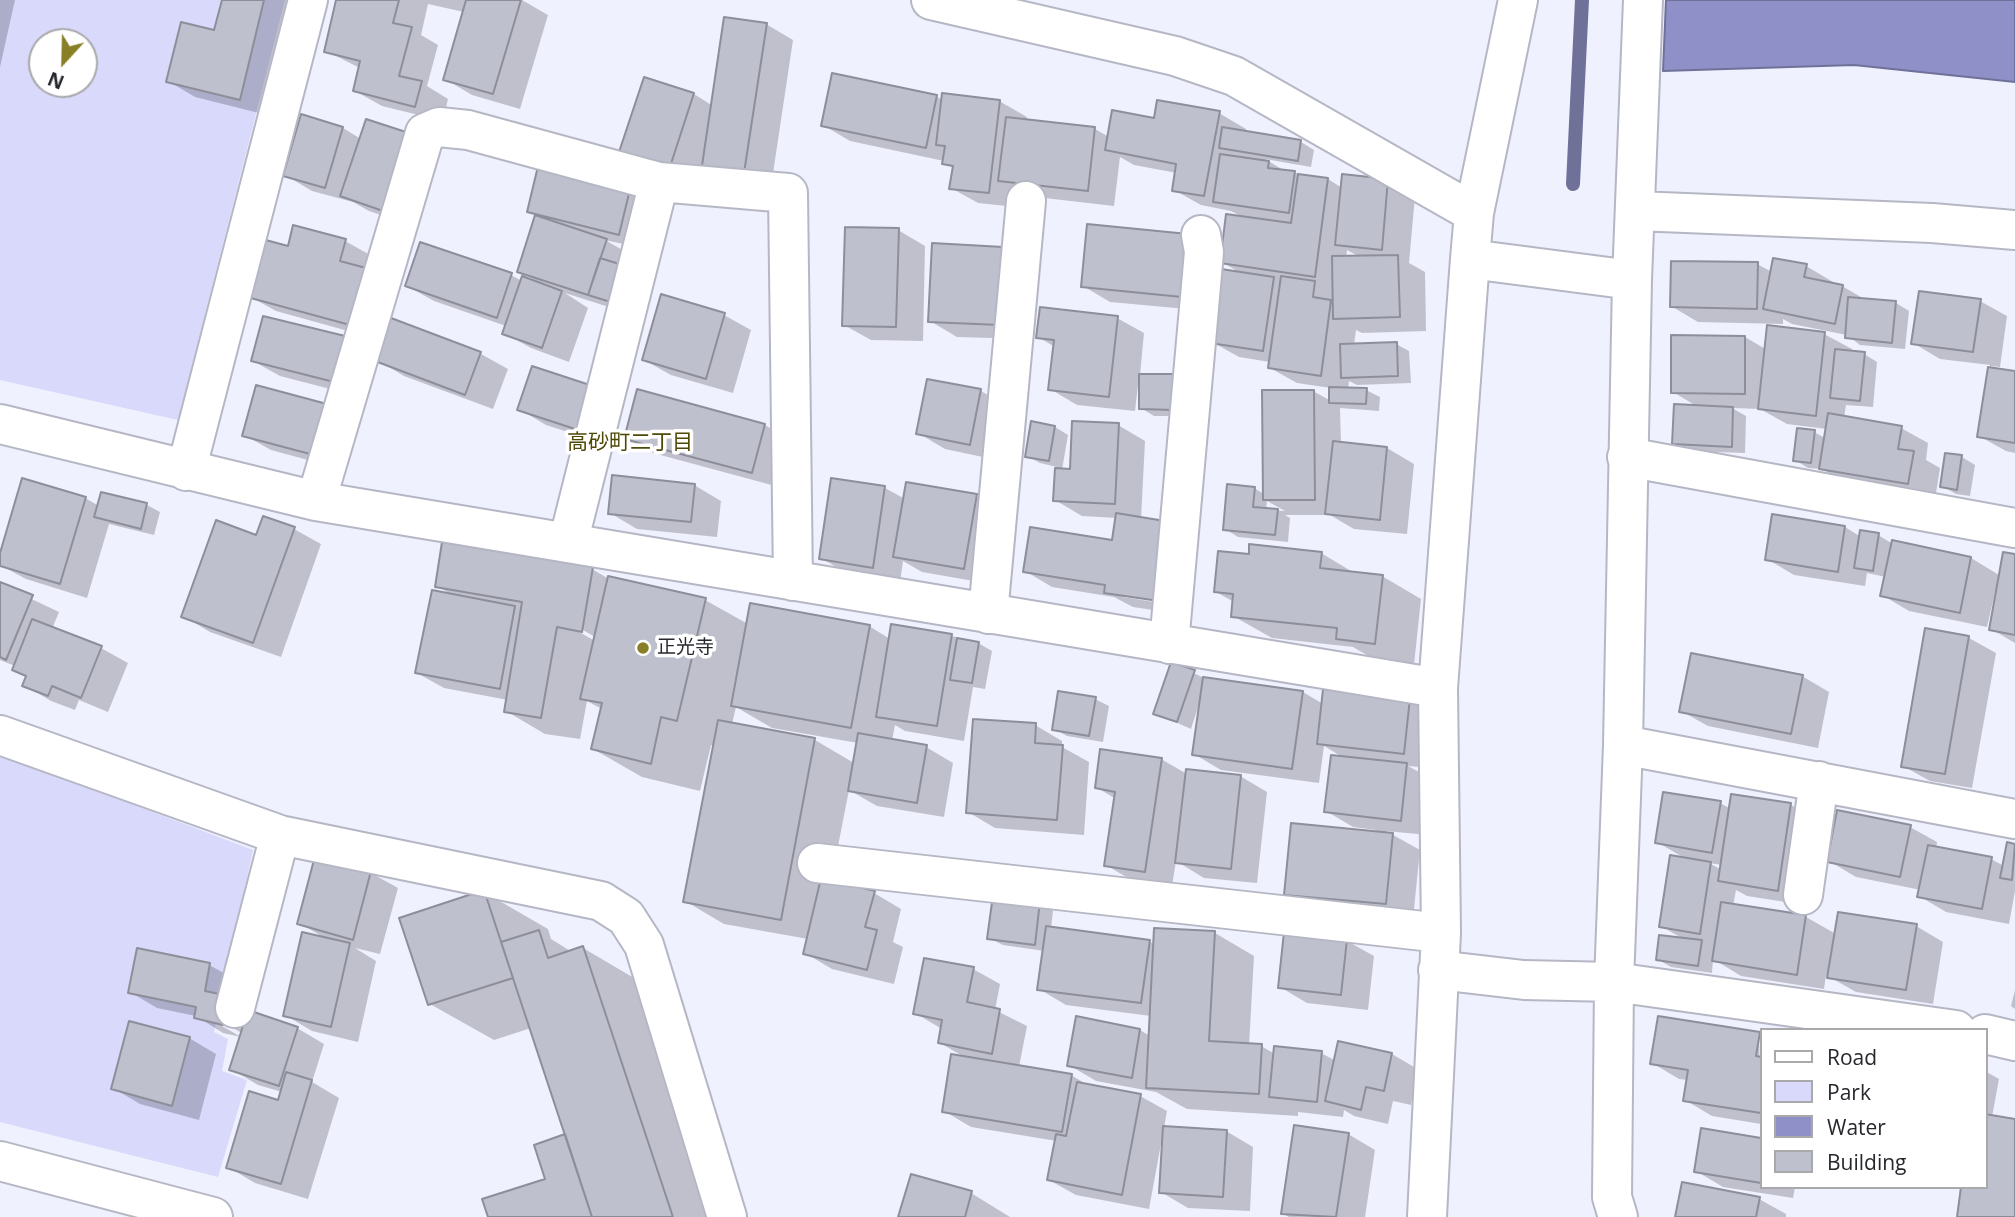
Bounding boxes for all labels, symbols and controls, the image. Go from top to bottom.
north arrow [28,28,98,98]
text: N [44,66,68,96]
district label: 高砂町二丁目 [567,430,693,456]
place label: 正光寺 [657,637,714,659]
marker: 正光寺 [635,640,651,656]
legend [1759,1028,1987,1189]
text: Road [1827,1043,1877,1071]
text: Park [1827,1078,1871,1106]
text: Water [1827,1113,1886,1141]
text: Building [1827,1148,1906,1176]

